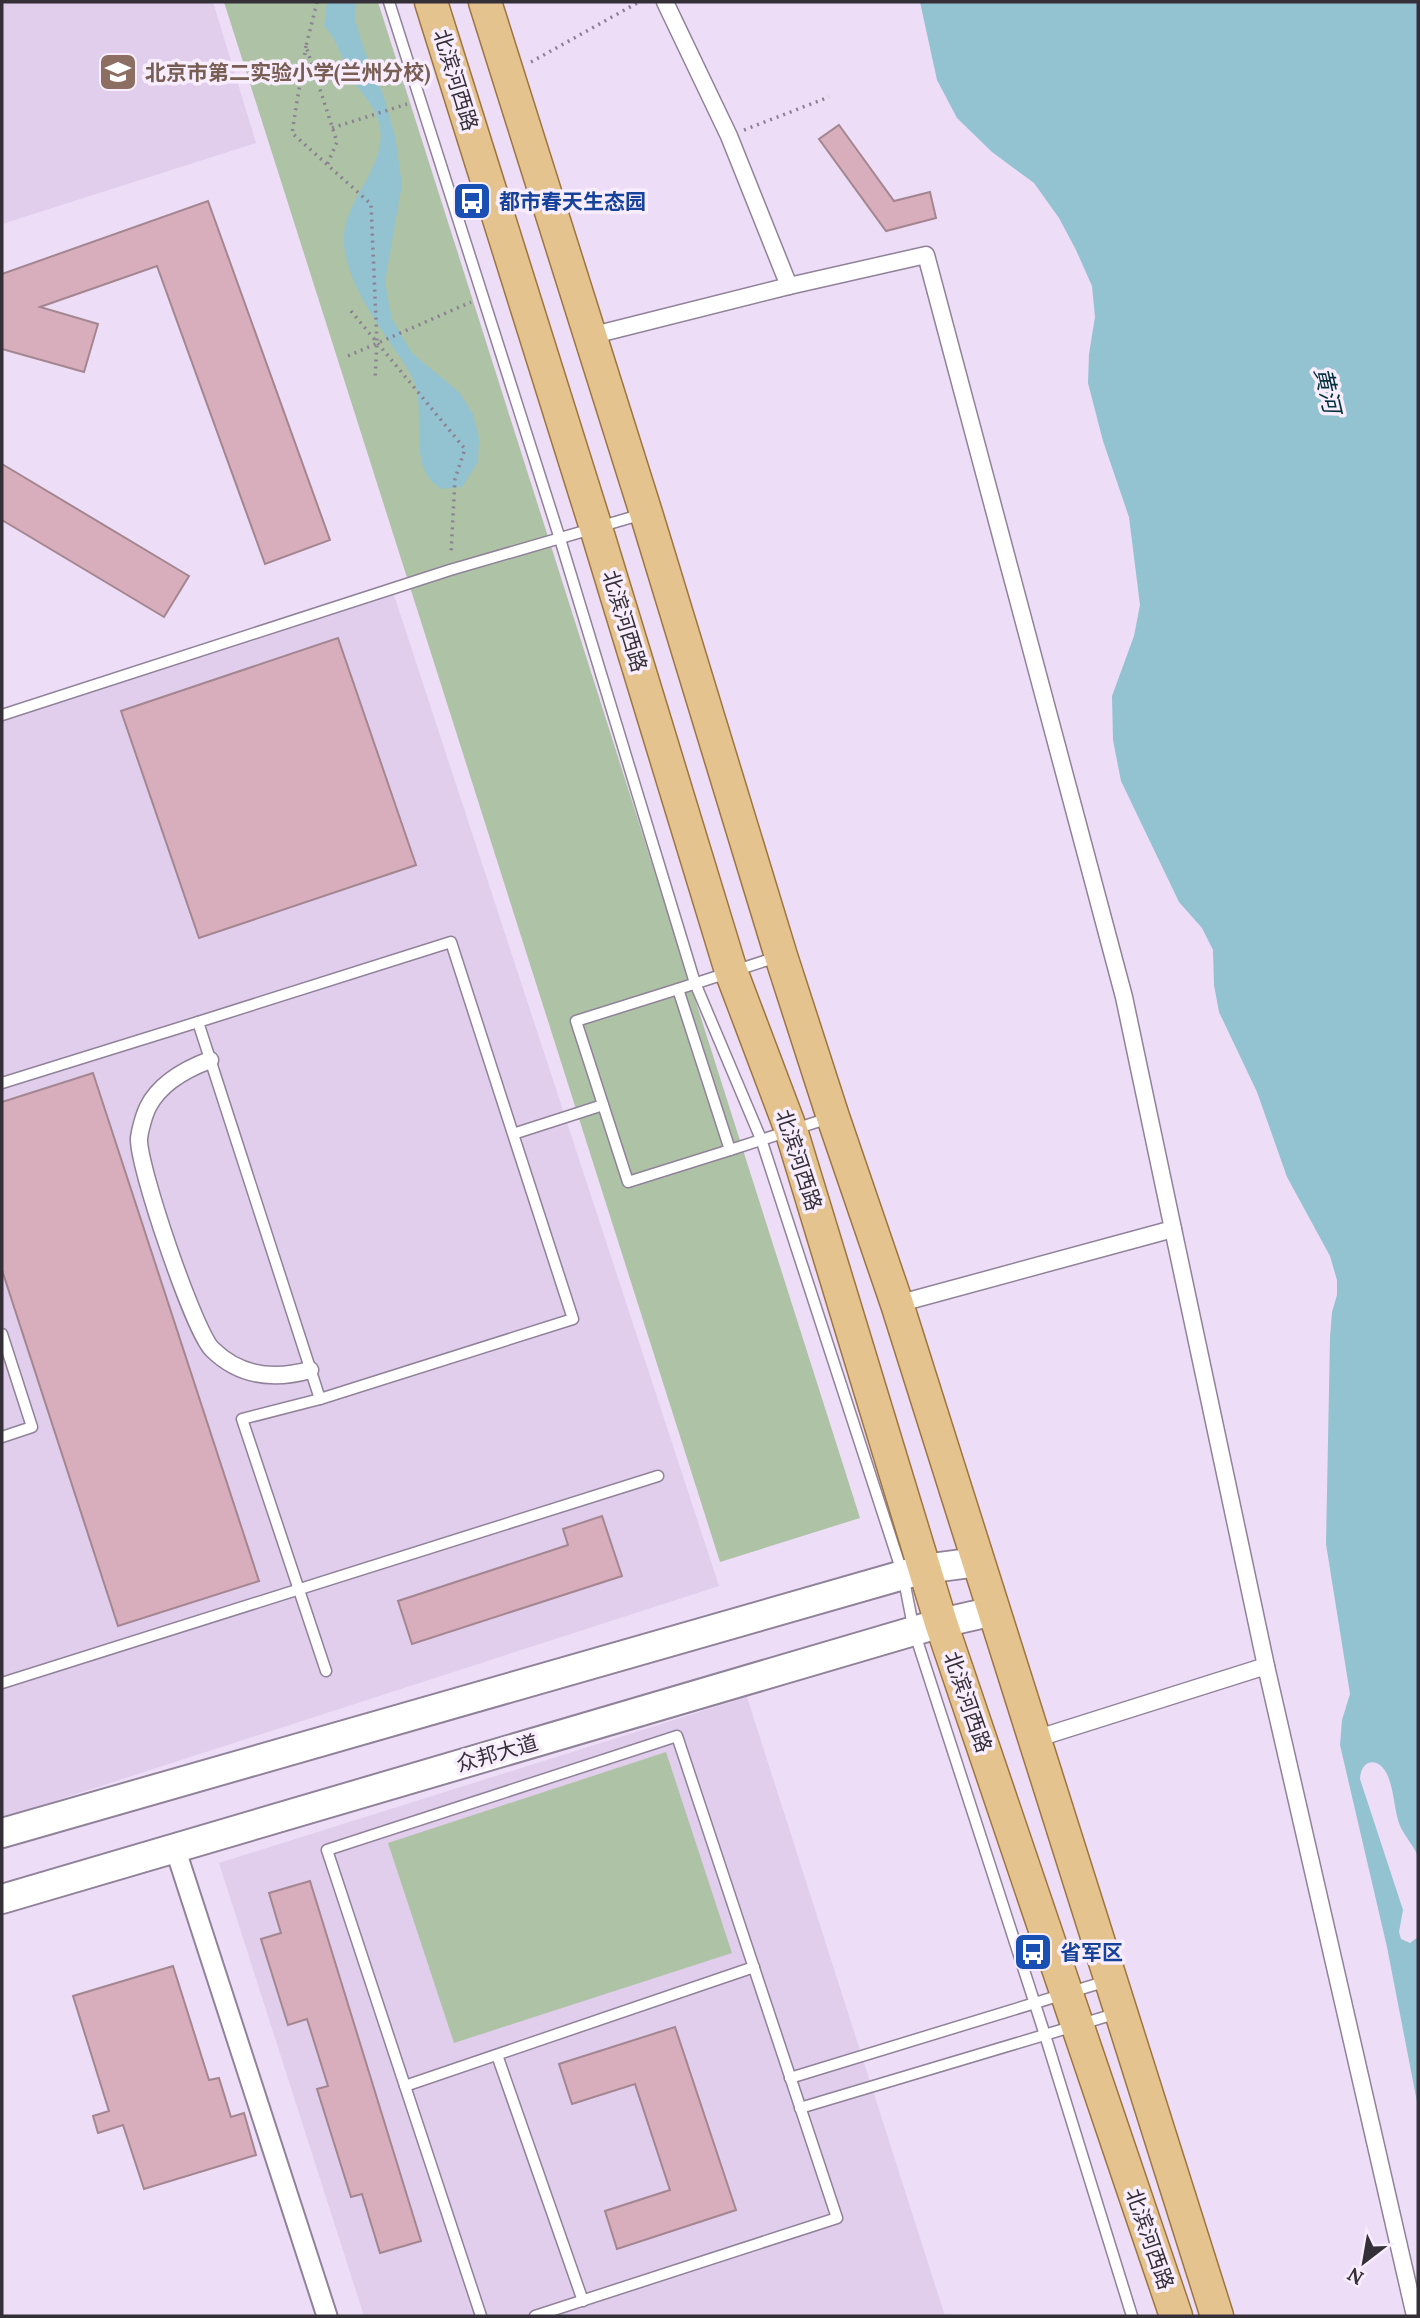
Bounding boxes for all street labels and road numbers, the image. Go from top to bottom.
street label: 北滨河西路 [428,26,484,134]
street label: 北滨河西路 [597,567,653,675]
street label: 北滨河西路 [770,1106,828,1214]
street label: 北滨河西路 [938,1648,998,1756]
street label: 众邦大道 [453,1728,541,1778]
street label: 北滨河西路 [1120,2185,1180,2293]

